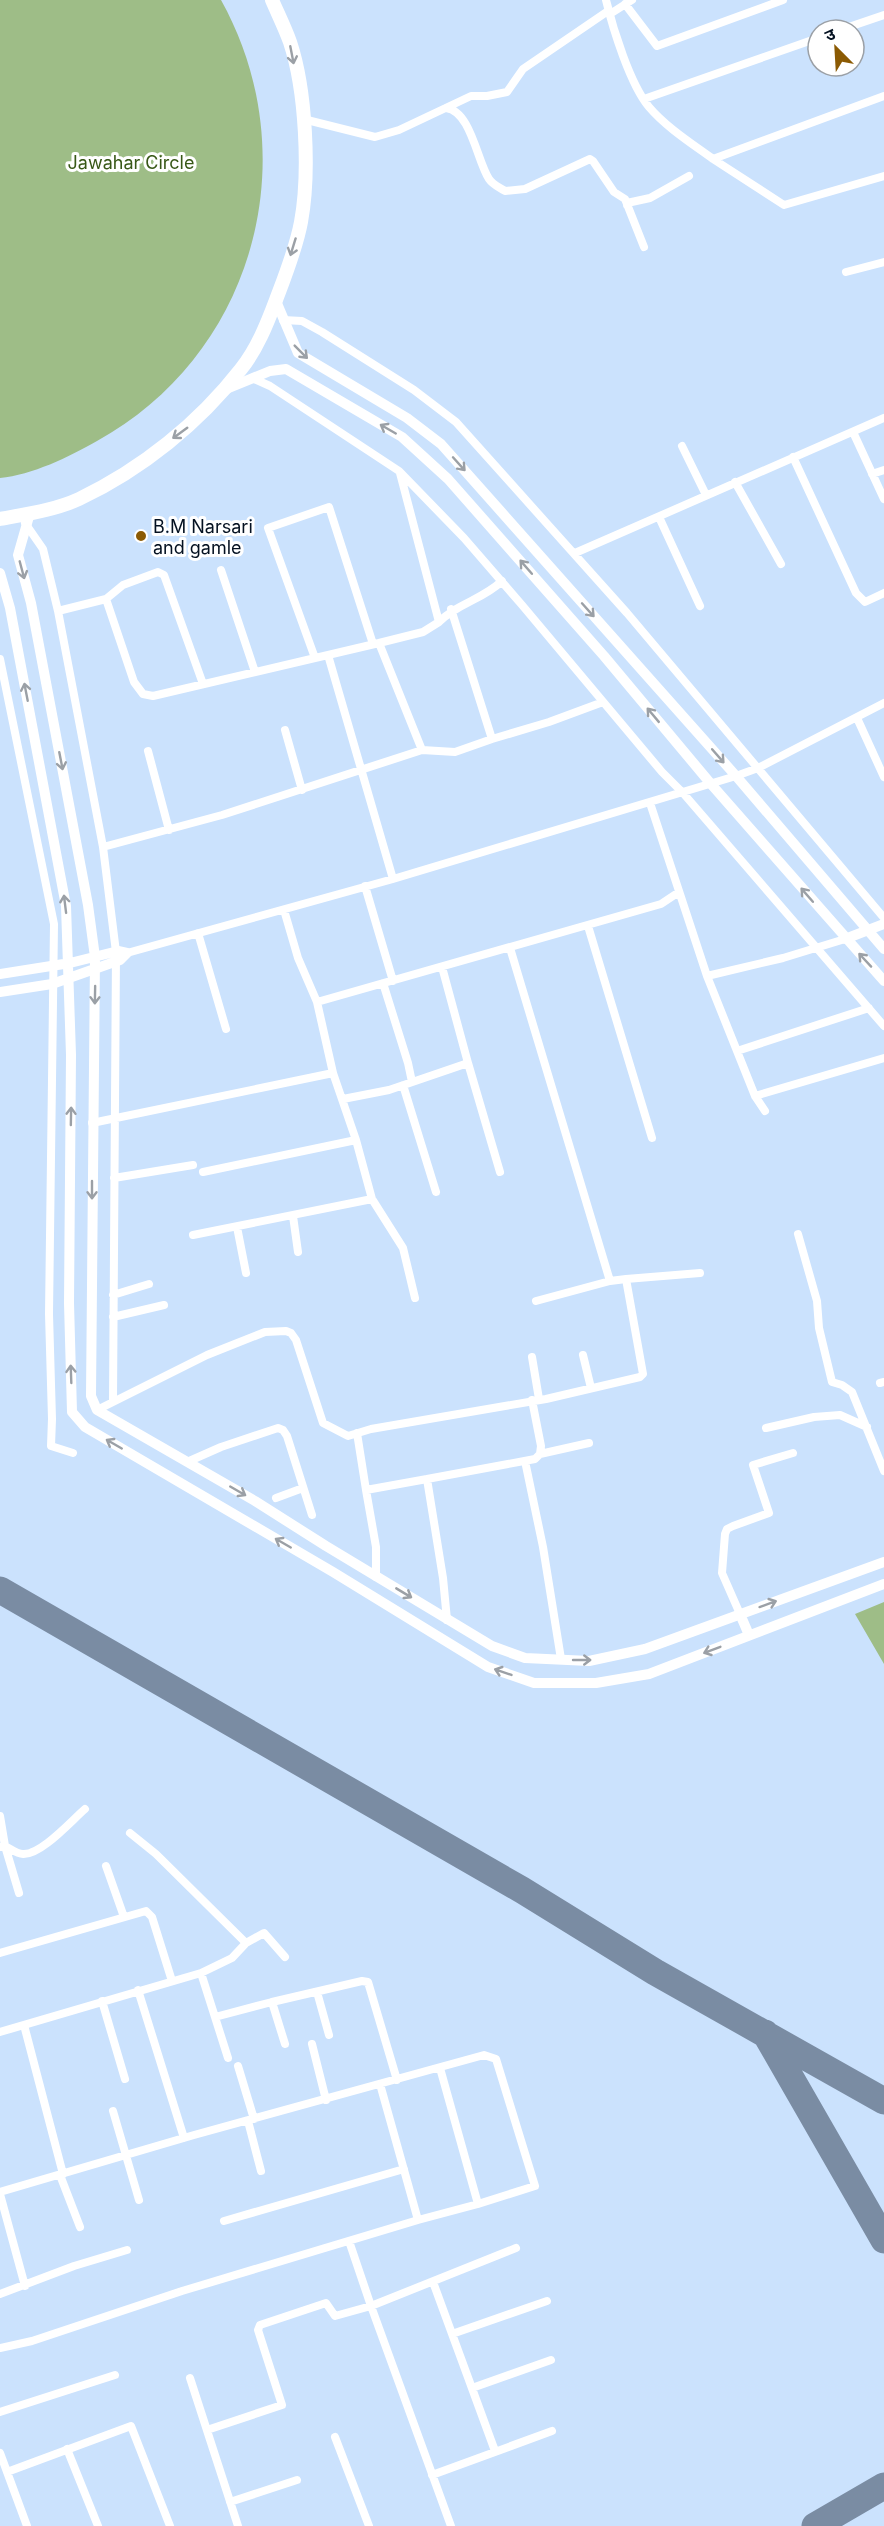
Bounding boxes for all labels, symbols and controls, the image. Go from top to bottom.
north arrow [806,18,866,78]
text: उ [822,23,839,45]
one-way arrow [287,44,298,64]
park label: Jawahar Circle [68,152,194,173]
one-way arrow [287,237,298,256]
one-way arrow [294,345,308,360]
one-way arrow [380,423,397,435]
one-way arrow [173,427,189,439]
one-way arrow [452,456,466,471]
place label: B.M Narsari and gamle [153,516,253,558]
marker: B.M Narsari and gamle [134,529,148,543]
one-way arrow [17,560,29,579]
one-way arrow [519,560,533,575]
one-way arrow [581,602,595,617]
one-way arrow [20,682,31,702]
one-way arrow [647,707,660,723]
one-way arrow [711,748,725,763]
one-way arrow [56,750,67,770]
one-way arrow [800,888,814,903]
one-way arrow [59,895,70,915]
one-way arrow [858,953,872,968]
one-way arrow [89,984,101,1004]
one-way arrow [65,1106,77,1126]
one-way arrow [86,1179,98,1199]
one-way arrow [65,1364,77,1384]
one-way arrow [106,1438,123,1450]
one-way arrow [229,1485,246,1497]
one-way arrow [274,1537,292,1548]
one-way arrow [395,1588,412,1600]
one-way arrow [758,1597,776,1608]
one-way arrow [703,1645,721,1656]
one-way arrow [571,1654,591,1666]
one-way arrow [494,1666,513,1677]

